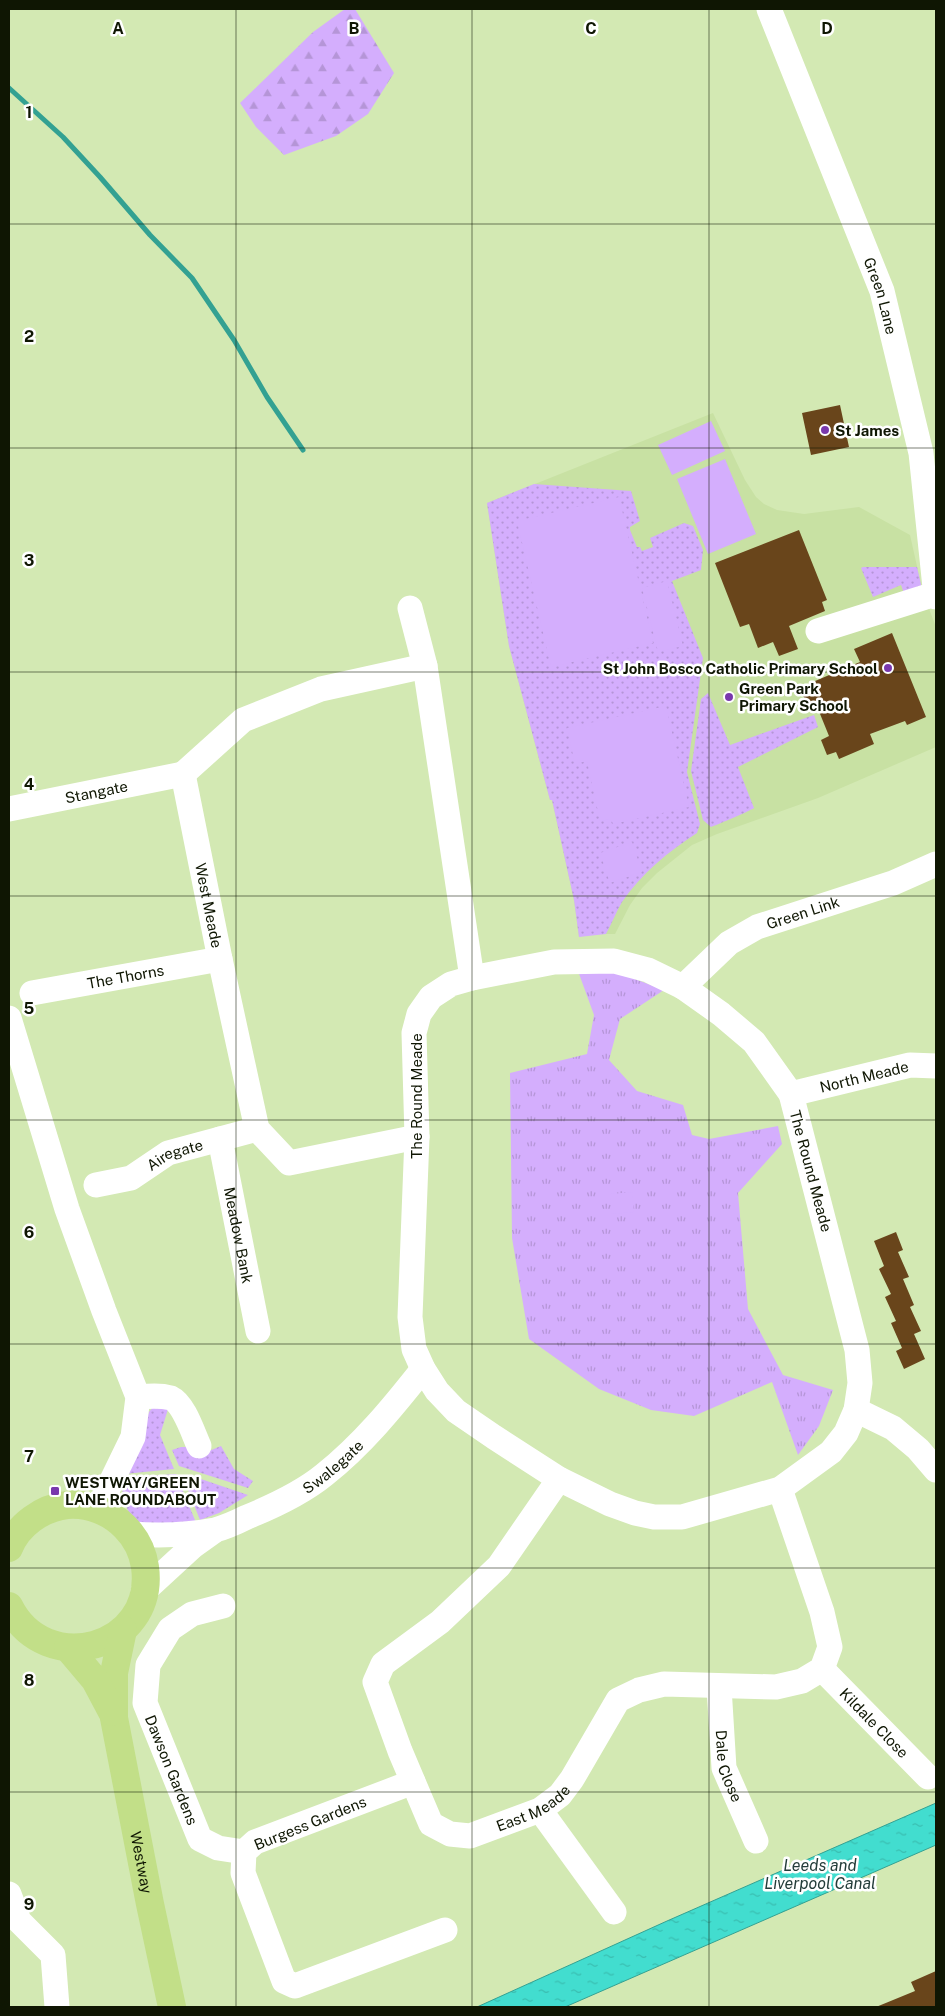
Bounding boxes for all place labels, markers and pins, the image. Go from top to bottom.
place label: St James [835,422,899,439]
marker: St James [819,424,831,436]
place label: St John Bosco Catholic Primary School [603,660,878,677]
marker: St John Bosco Catholic Primary School [882,662,894,674]
place label: Green Park Primary School [739,680,849,714]
marker: Green Park Primary School [723,691,735,703]
place label: WESTWAY/GREEN LANE ROUNDABOUT [65,1474,216,1508]
marker: WESTWAY/GREEN LANE ROUNDABOUT [49,1485,61,1497]

